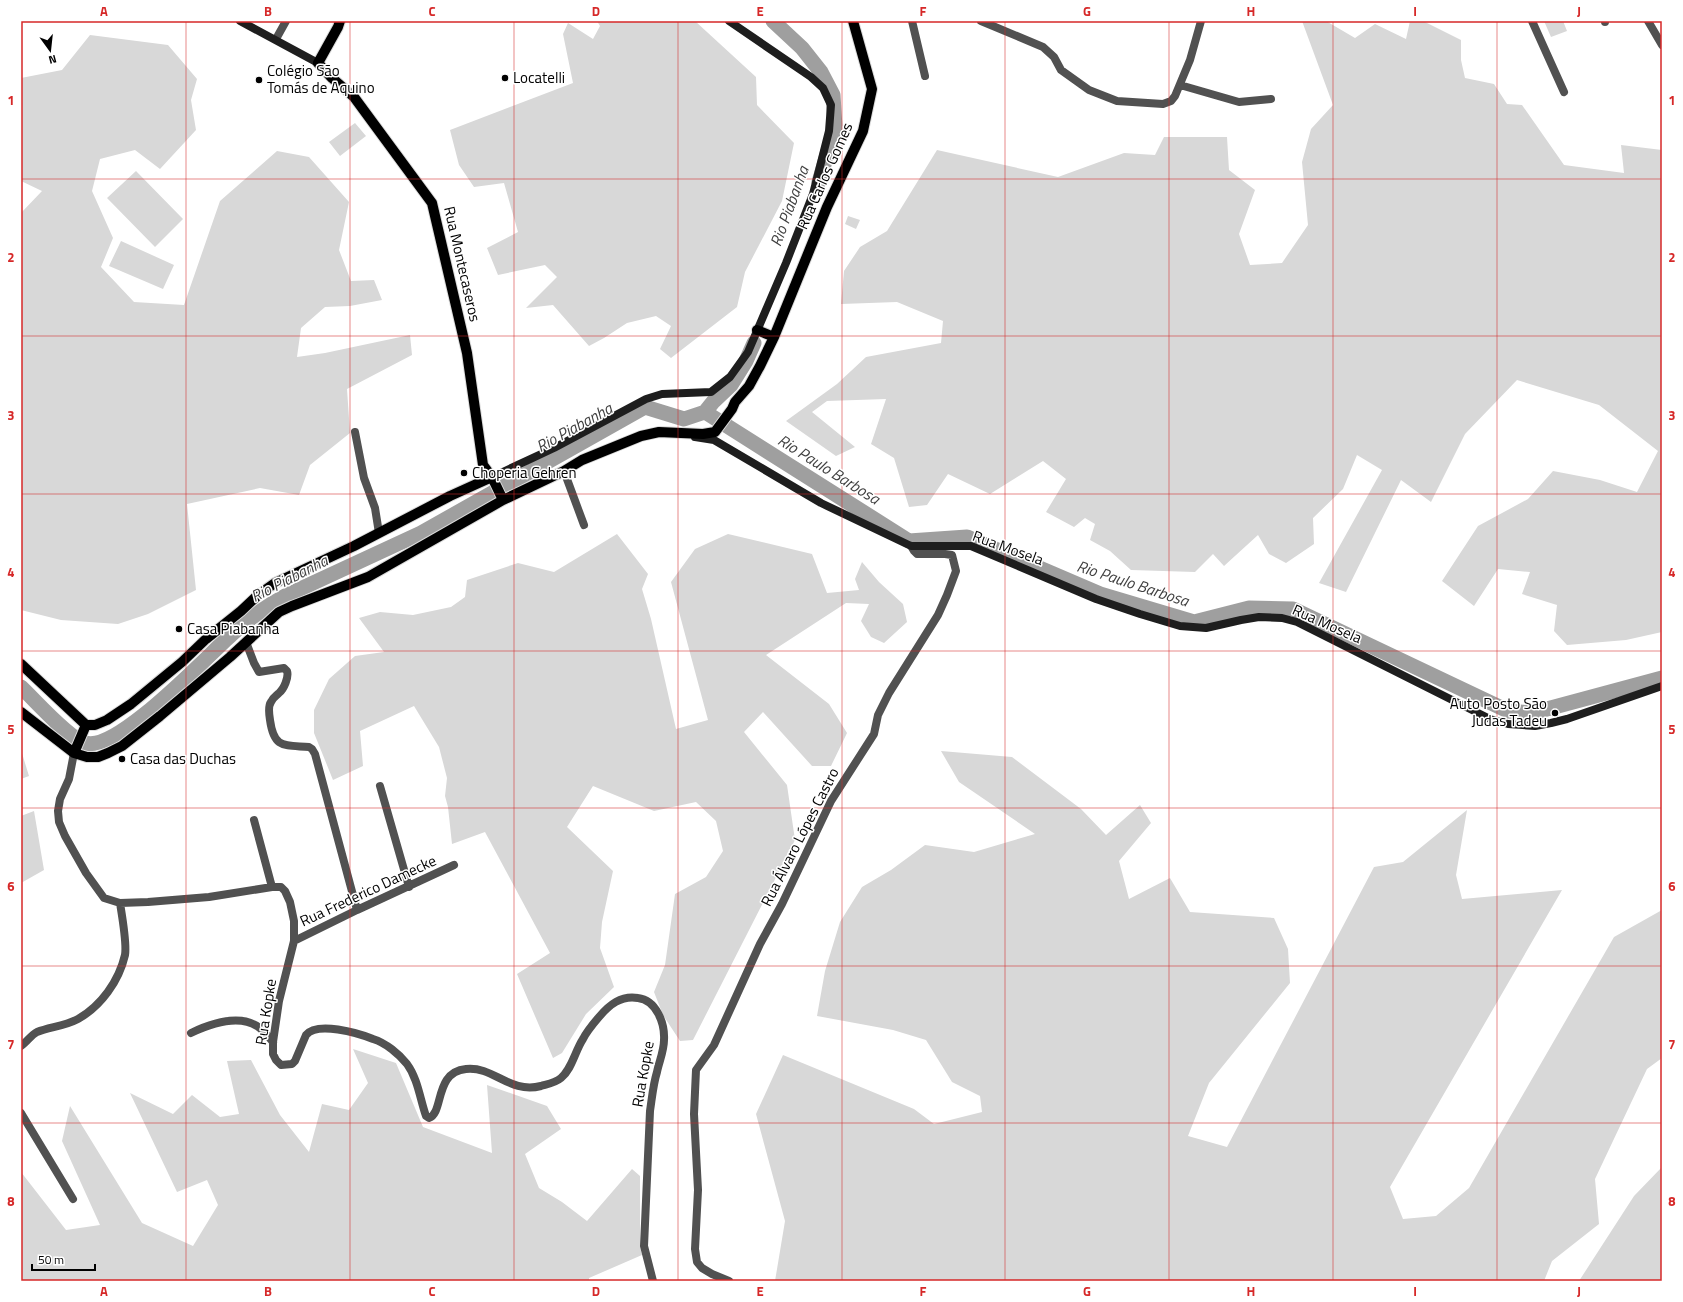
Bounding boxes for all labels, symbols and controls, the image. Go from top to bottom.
text: A [100,1,108,21]
text: B [264,1,272,21]
text: C [428,1,436,21]
text: D [592,1,600,21]
text: E [756,1,764,21]
text: F [920,1,927,21]
text: G [1083,1,1091,21]
text: H [1247,1,1255,21]
text: I [1413,1,1417,21]
text: J [1577,1,1581,21]
north arrow [30,30,70,70]
text: N [47,51,58,68]
place label: Colégio São Tomás de Aquino [267,59,375,99]
place label: Locatelli [513,66,565,89]
marker: Locatelli [500,73,510,83]
marker: Colégio São Tomás de Aquino [254,75,264,85]
text: 1 [7,90,15,110]
text: 1 [1668,90,1676,110]
street label: Rua Carlos Gomes [791,119,858,233]
water label: Rio Piabanha [763,162,815,249]
street label: Rua Montecaseros [438,204,487,324]
text: 2 [7,247,15,267]
text: 2 [1668,247,1676,267]
water label: Rio Piabanha [532,396,617,458]
text: 3 [7,405,15,425]
text: 3 [1668,405,1676,425]
water label: Rio Paulo Barbosa [773,428,886,511]
place label: Choperia Gehren [472,461,576,484]
marker: Choperia Gehren [459,468,469,478]
street label: Rua Mosela [969,524,1047,571]
water label: Rio Piabanha [246,548,333,608]
water label: Rio Paulo Barbosa [1074,554,1193,613]
text: 4 [7,562,15,582]
text: 4 [1668,562,1676,582]
street label: Rua Mosela [1289,598,1366,649]
place label: Casa Piabanha [187,617,280,640]
marker: Casa Piabanha [174,624,184,634]
place label: Auto Posto São Judas Tadeu [1450,692,1547,732]
marker: Auto Posto São Judas Tadeu [1550,708,1560,718]
text: 5 [7,719,15,739]
text: 5 [1668,719,1676,739]
place label: Casa das Duchas [130,747,236,770]
marker: Casa das Duchas [117,754,127,764]
street label: Rua Álvaro Lópes Castro [755,763,845,910]
street label: Rua Frederico Damecke [296,849,440,932]
text: 6 [7,876,15,896]
text: 6 [1668,876,1676,896]
street label: Rua Kopke [249,977,282,1047]
text: 7 [7,1034,15,1054]
text: 7 [1668,1034,1676,1054]
street label: Rua Kopke [625,1039,660,1109]
text: 8 [7,1191,15,1211]
text: 8 [1668,1191,1676,1211]
scale bar [32,1246,95,1272]
text: 50 m [38,1250,64,1269]
text: A [100,1281,108,1301]
text: B [264,1281,272,1301]
text: C [428,1281,436,1301]
text: D [592,1281,600,1301]
text: E [756,1281,764,1301]
text: F [920,1281,927,1301]
text: G [1083,1281,1091,1301]
text: H [1247,1281,1255,1301]
text: I [1413,1281,1417,1301]
text: J [1577,1281,1581,1301]

